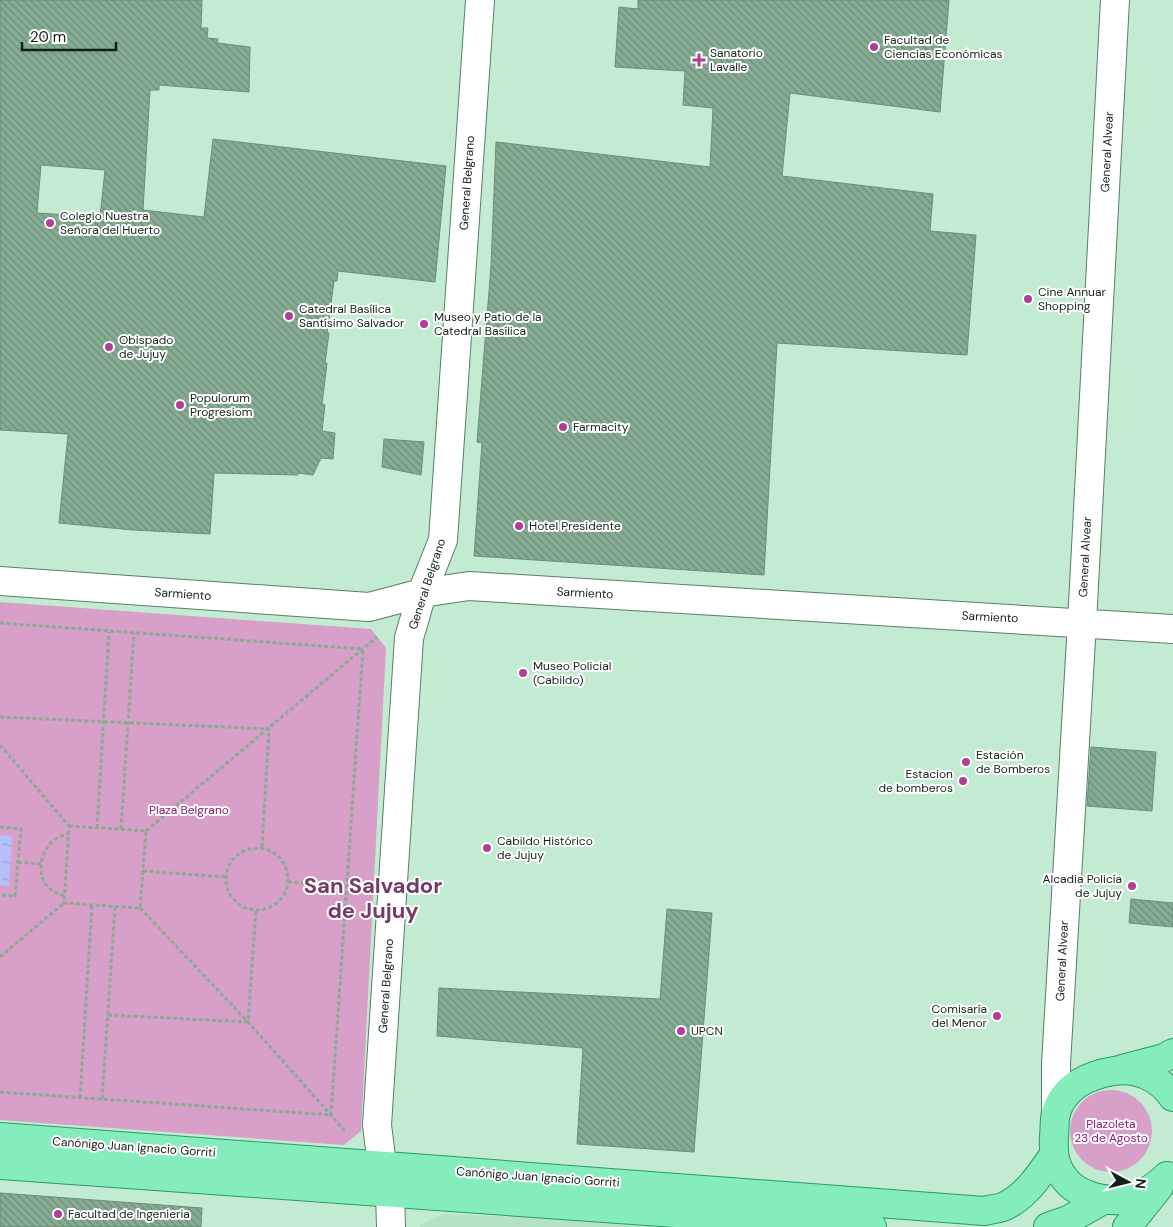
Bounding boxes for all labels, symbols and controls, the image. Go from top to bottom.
scale bar [22,20,116,52]
text: 20 m [30,27,66,47]
place label: Facultad de Ciencias Económicas [884,32,1002,62]
marker: Facultad de Ciencias Económicas [868,41,880,53]
place label: Sanatorio Lavalle [710,45,763,75]
marker: Sanatorio Lavalle [692,53,706,67]
street label: General Alvear [1097,111,1117,193]
street label: General Belgrano [456,135,478,231]
place label: Colegio Nuestra Señora del Huerto [60,208,160,238]
marker: Colegio Nuestra Señora del Huerto [44,217,56,229]
place label: Cine Annuar Shopping [1038,284,1107,314]
marker: Cine Annuar Shopping [1022,293,1034,305]
place label: Catedral Basílica Santísimo Salvador [299,301,405,331]
place label: Museo y Patio de la Catedral Basílica [434,309,542,339]
marker: Catedral Basílica Santísimo Salvador [283,310,295,322]
marker: Museo y Patio de la Catedral Basílica [418,318,430,330]
place label: Obispado de Jujuy [119,332,173,362]
marker: Obispado de Jujuy [103,341,115,353]
place label: Populorum Progresiom [190,390,252,420]
marker: Populorum Progresiom [174,399,186,411]
place label: Farmacity [573,419,629,435]
marker: Farmacity [557,421,569,433]
street label: General Alvear [1075,516,1095,598]
place label: Hotel Presidente [529,518,621,534]
marker: Hotel Presidente [513,520,525,532]
street label: General Belgrano [405,536,449,632]
street label: Sarmiento [154,584,212,604]
street label: Sarmiento [556,584,614,602]
street label: Sarmiento [961,608,1019,626]
place label: Museo Policial (Cabildo) [533,658,611,688]
marker: Museo Policial (Cabildo) [517,667,529,679]
place label: Estación de Bomberos [976,747,1050,777]
marker: Estación de Bomberos [960,756,972,768]
place label: Estacion de bomberos [878,766,953,796]
marker: Estacion de bomberos [957,775,969,787]
park label: Plaza Belgrano [149,802,229,818]
place label: Cabildo Histórico de Jujuy [497,833,593,863]
marker: Cabildo Histórico de Jujuy [481,842,493,854]
district label: San Salvador de Jujuy [304,871,442,925]
place label: Alcadia Policía de Jujuy [1042,871,1122,901]
marker: Alcadia Policía de Jujuy [1126,880,1138,892]
street label: General Alvear [1052,920,1072,1002]
street label: General Belgrano [375,938,397,1034]
place label: Comisaría del Menor [931,1001,988,1031]
marker: Comisaría del Menor [991,1010,1003,1022]
place label: UPCN [691,1023,723,1039]
marker: UPCN [675,1025,687,1037]
park label: Plazoleta 23 de Agosto [1074,1116,1148,1146]
street label: Canónigo Juan Ignacio Gorriti [52,1133,216,1161]
north arrow [1103,1157,1153,1207]
street label: Canónigo Juan Ignacio Gorriti [456,1163,620,1191]
text: N [1131,1177,1150,1190]
place label: Facultad de Ingenieria [68,1206,190,1222]
marker: Facultad de Ingenieria [52,1208,64,1220]

